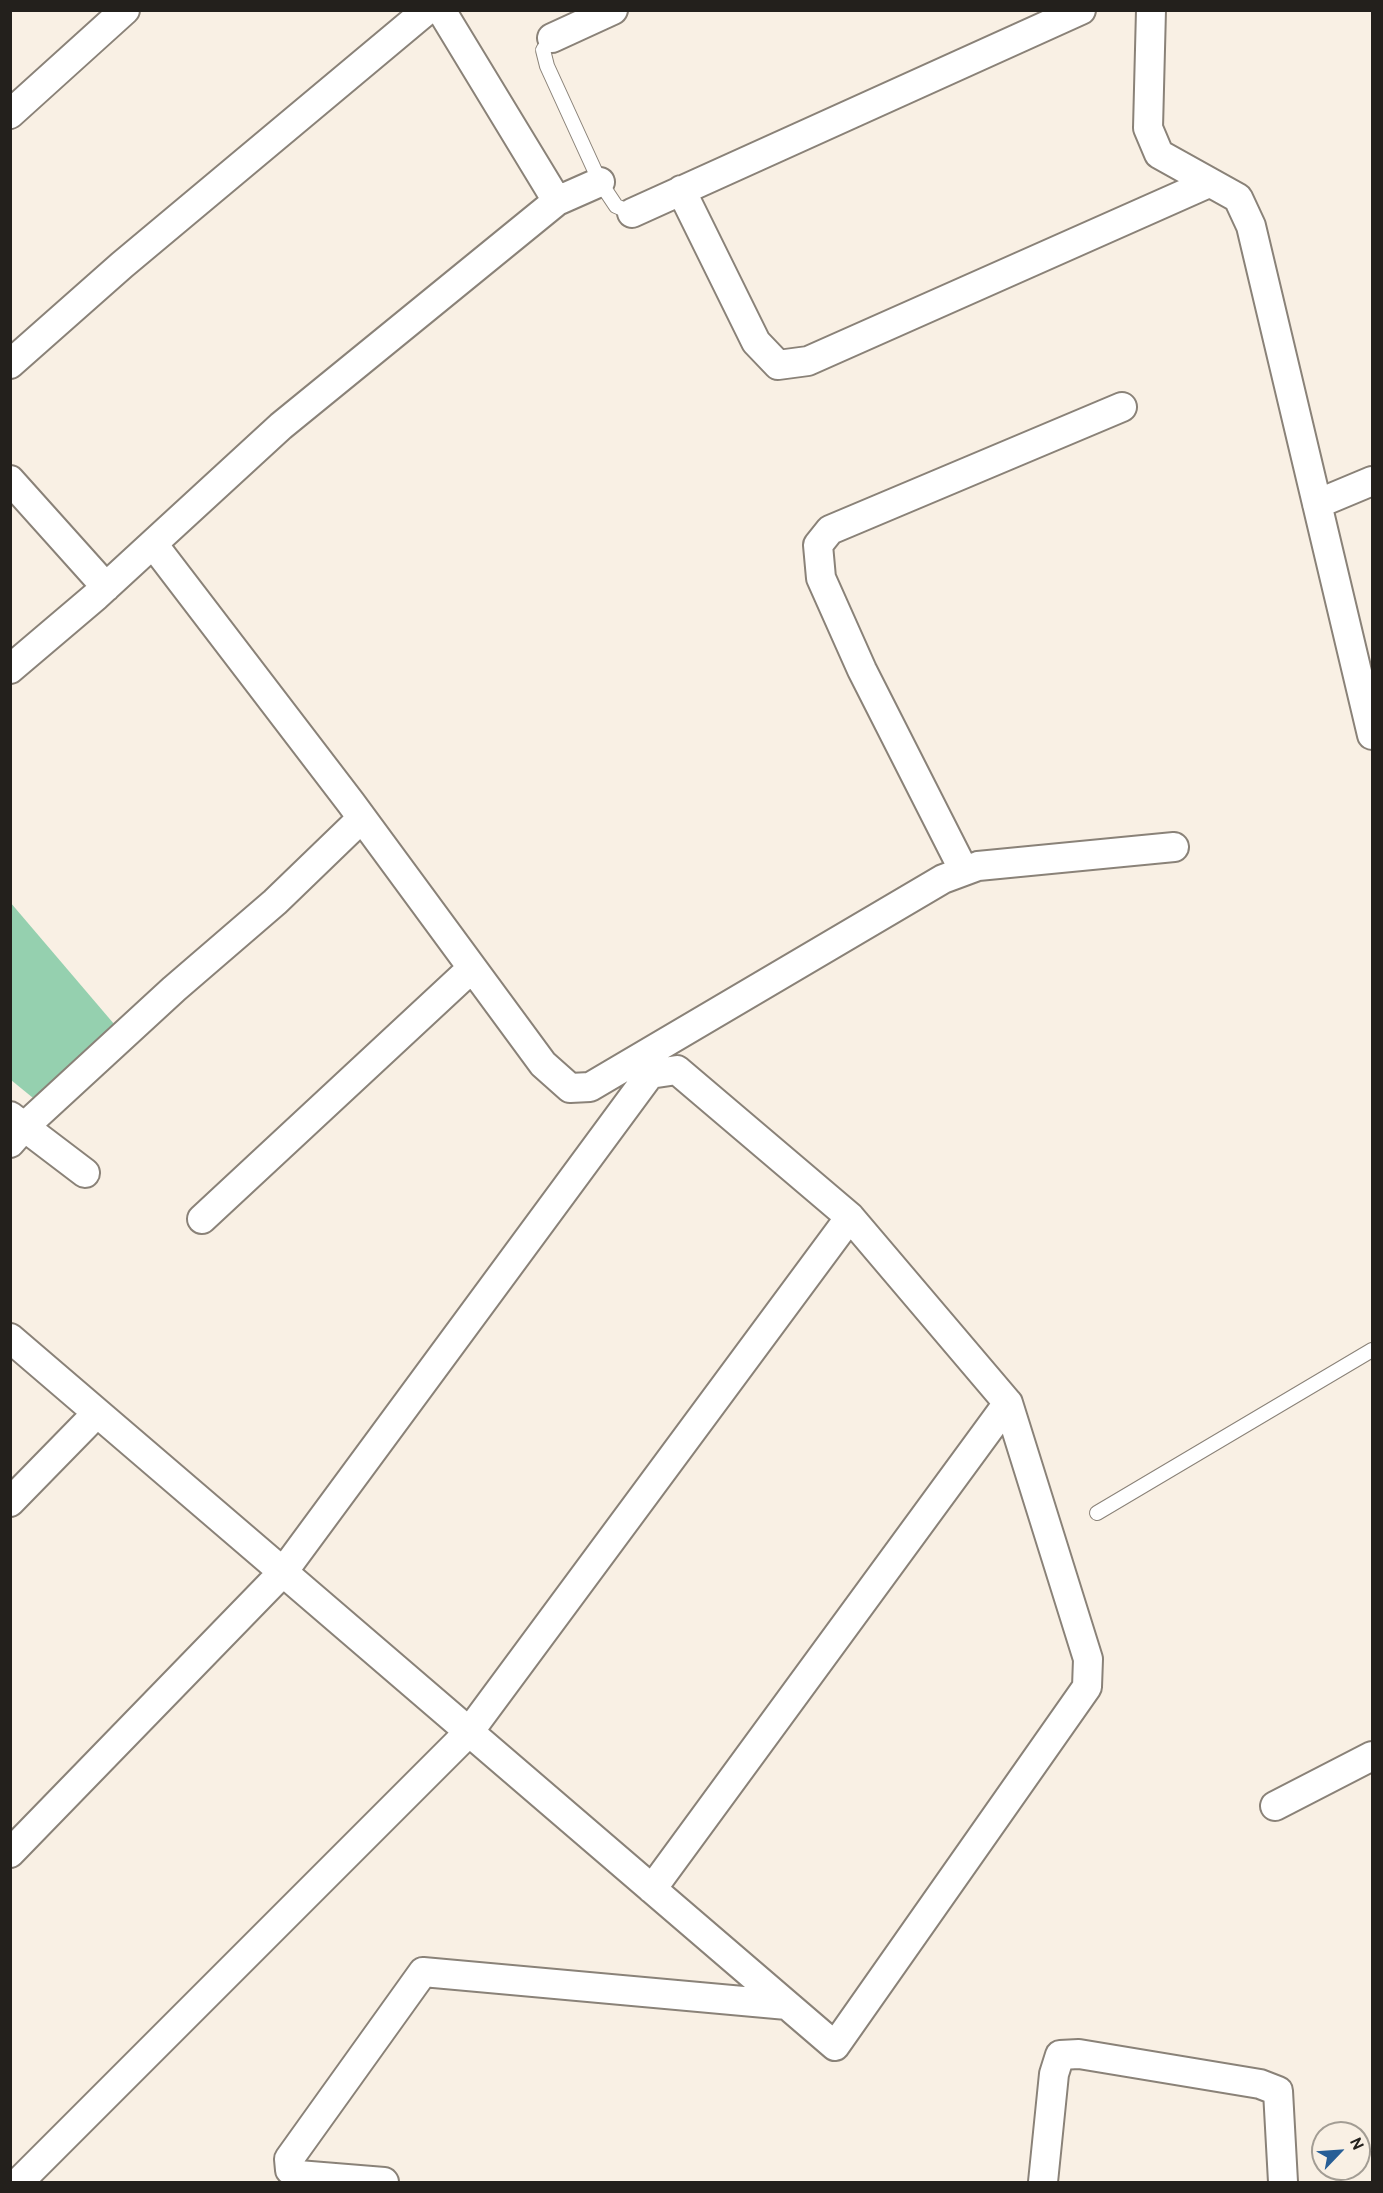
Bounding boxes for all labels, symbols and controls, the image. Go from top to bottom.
north arrow [1311,2121,1371,2181]
text: N [1344,2135,1367,2154]

